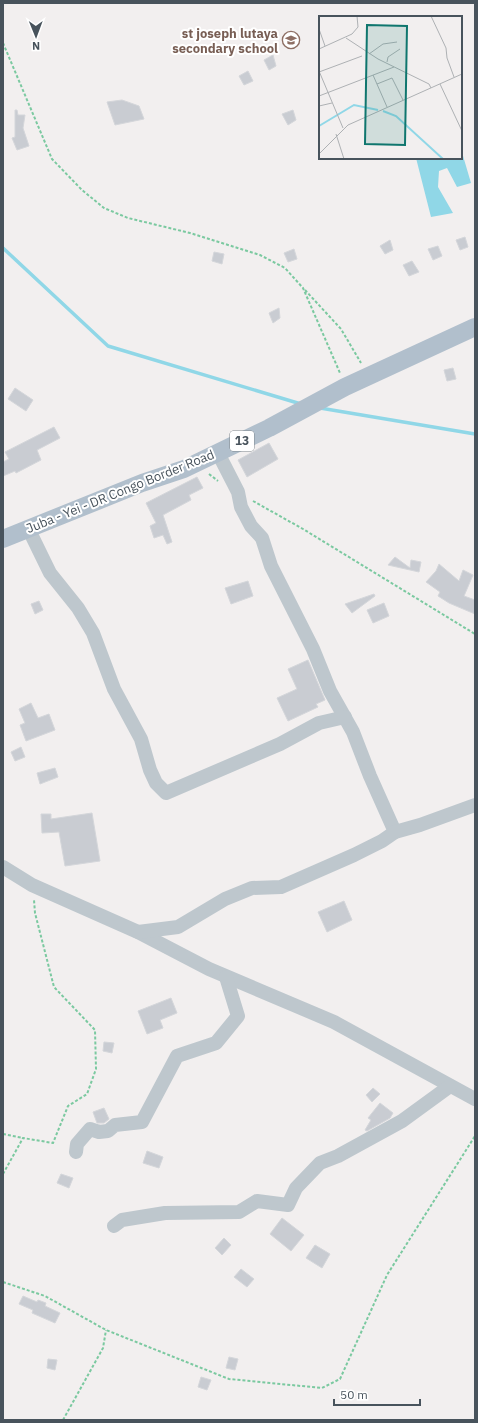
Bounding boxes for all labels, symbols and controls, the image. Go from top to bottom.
north arrow [16,16,56,56]
inset map [319,16,462,159]
place label: st joseph lutaya secondary school [172,25,278,57]
school or university icon: st joseph lutaya secondary school [281,30,301,50]
text: N [32,39,40,53]
road number: 13 [230,431,254,451]
street label: Juba - Yei - DR Congo Border Road [24,446,217,537]
scale bar [334,1381,420,1407]
text: 50 m [340,1387,368,1402]

